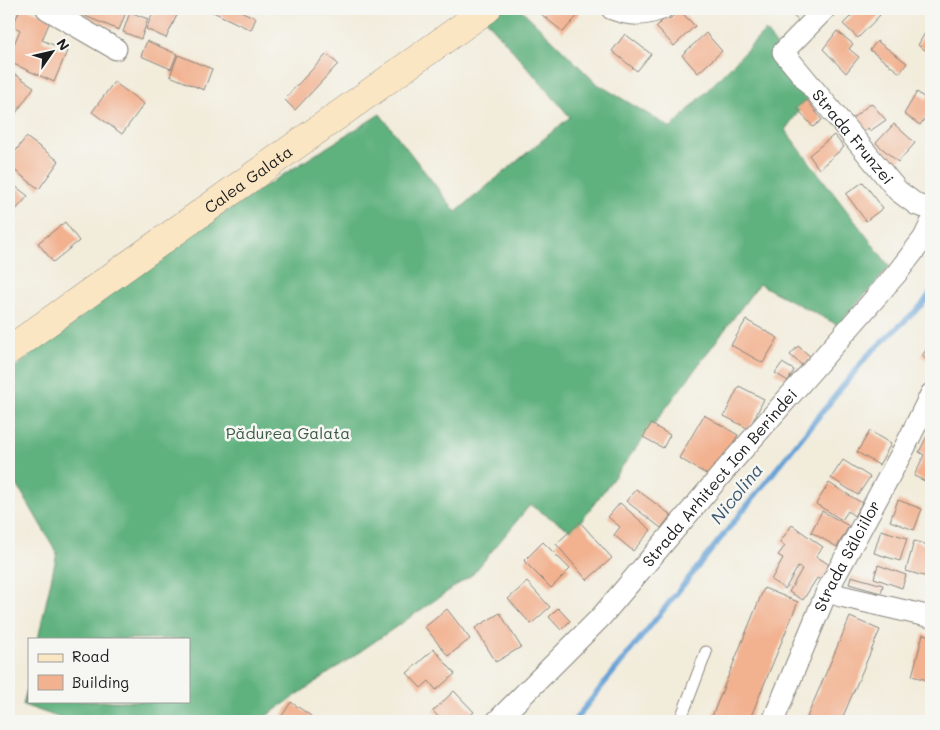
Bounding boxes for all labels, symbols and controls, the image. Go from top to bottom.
north arrow [28,28,78,78]
text: N [52,35,74,54]
street label: Strada Frunzei [808,84,899,188]
street label: Calea Galata [200,140,296,217]
street label: Strada Arhitect Ion Berindei [637,384,801,571]
park label: Pădurea Galata [226,422,350,443]
water label: Nicolina [704,458,768,529]
street label: Strada Sălciilor [809,496,884,615]
legend [28,638,190,702]
text: Road [72,646,109,666]
text: Building [72,672,129,692]

